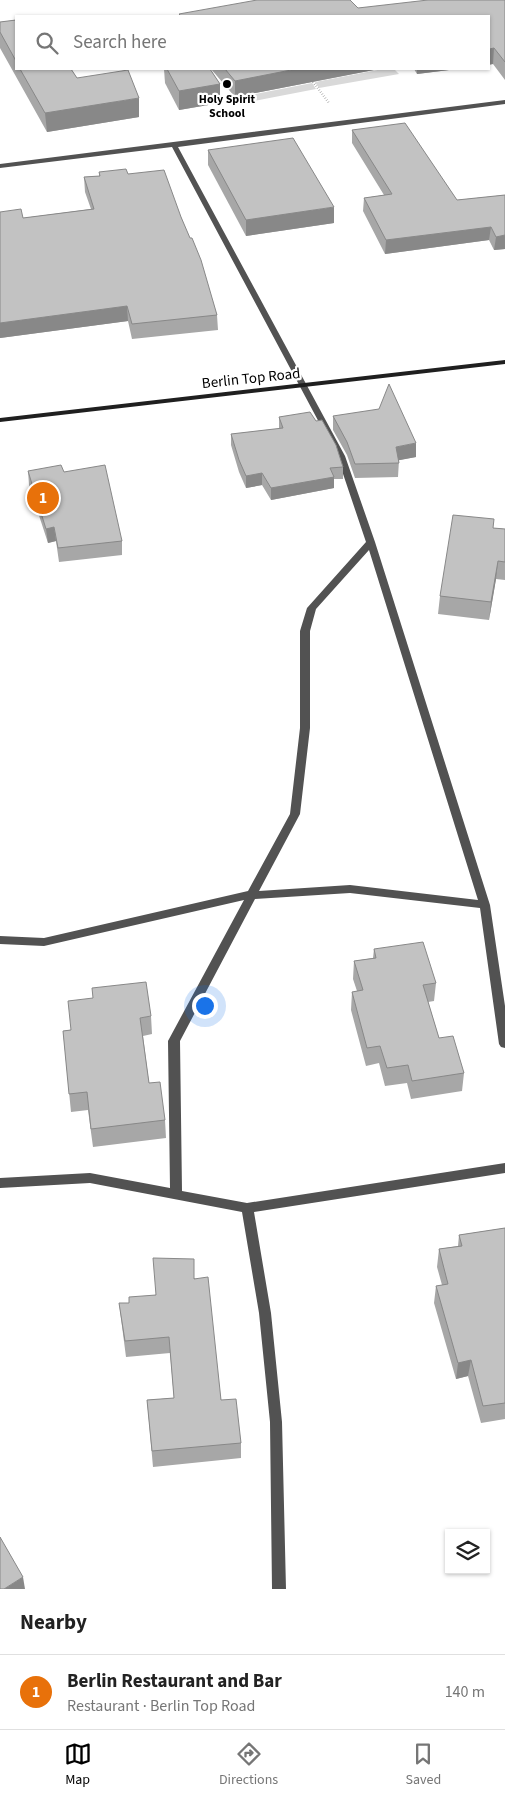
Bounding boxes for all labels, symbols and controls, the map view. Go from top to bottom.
search box [15,15,490,70]
icon: search [33,29,61,57]
text: Search here [73,29,167,56]
marker: Holy Spirit School [221,78,233,90]
place label: Holy Spirit School [199,91,256,122]
street label: Berlin Top Road [201,363,301,394]
pin: 1 [27,479,59,517]
your location [192,993,218,1019]
map controls [445,1529,490,1574]
button: layers [445,1529,490,1574]
text: Nearby [20,1607,87,1637]
text: Berlin Restaurant and Bar [67,1668,282,1695]
text: 1 [32,1681,40,1703]
text: 140 m [445,1681,485,1703]
text: Restaurant · Berlin Top Road [67,1695,255,1717]
tab: Map [64,1740,92,1790]
tab: Directions [219,1740,278,1790]
tab: Saved [406,1740,441,1790]

